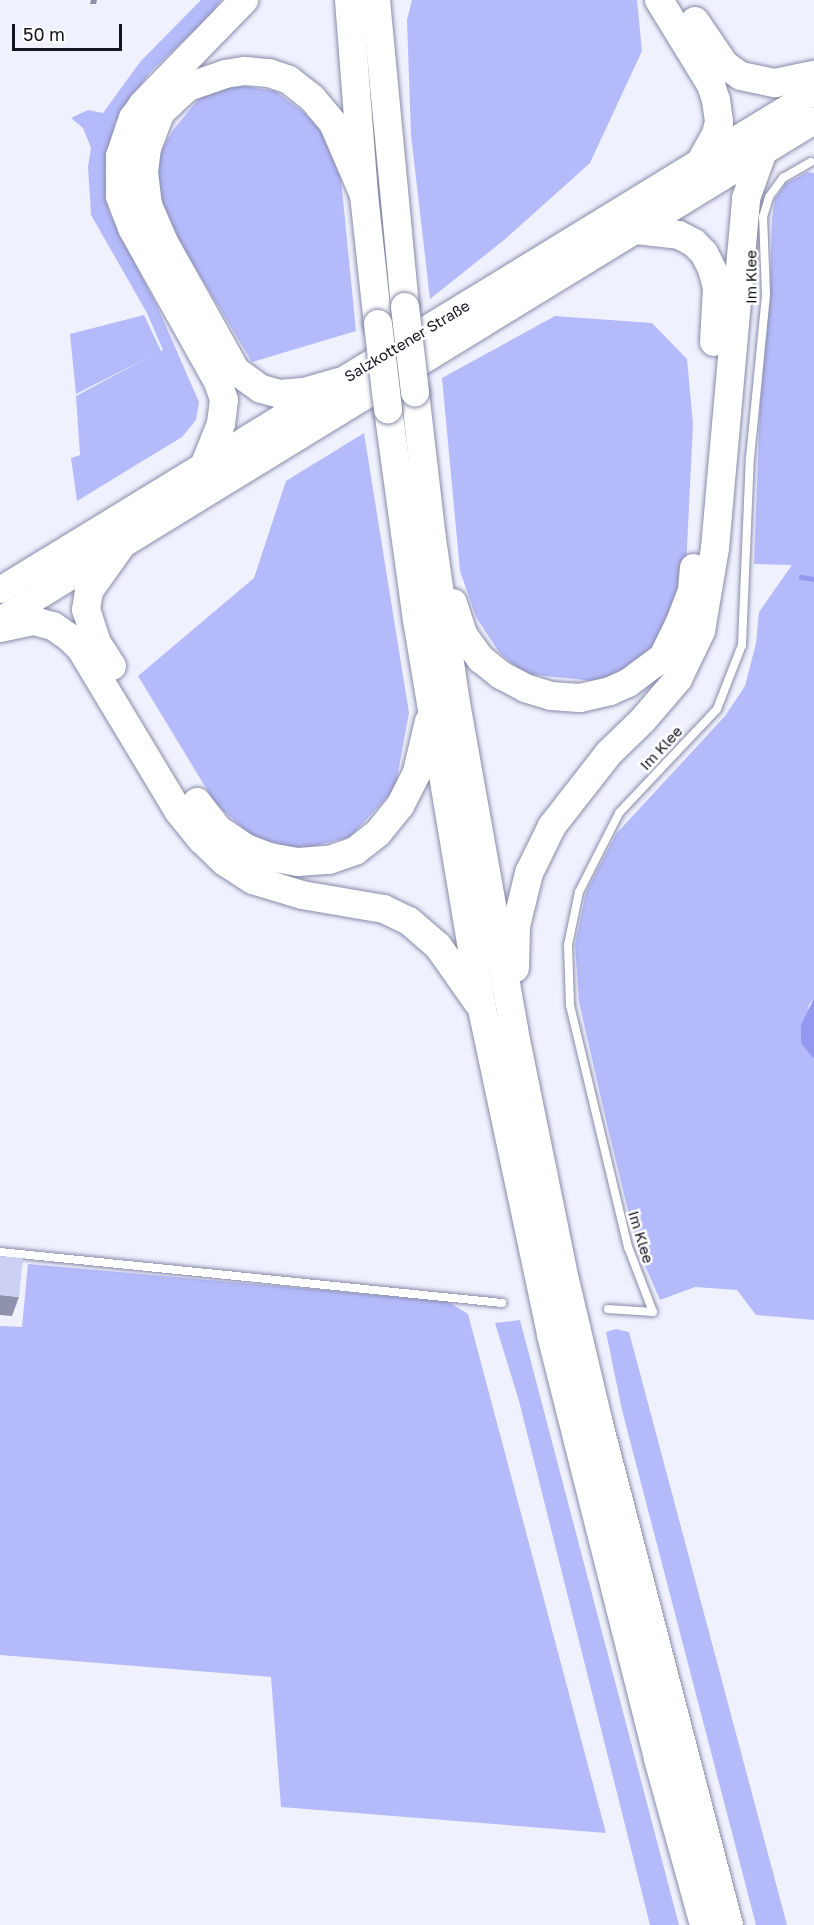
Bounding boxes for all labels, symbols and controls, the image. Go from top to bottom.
scale bar [15,12,124,50]
text: 50 m [23,23,65,45]
street label: Im Klee [742,250,760,304]
street label: Salzkottener Straße [341,297,473,385]
street label: Im Klee [636,722,686,774]
street label: Im Klee [625,1209,657,1265]

